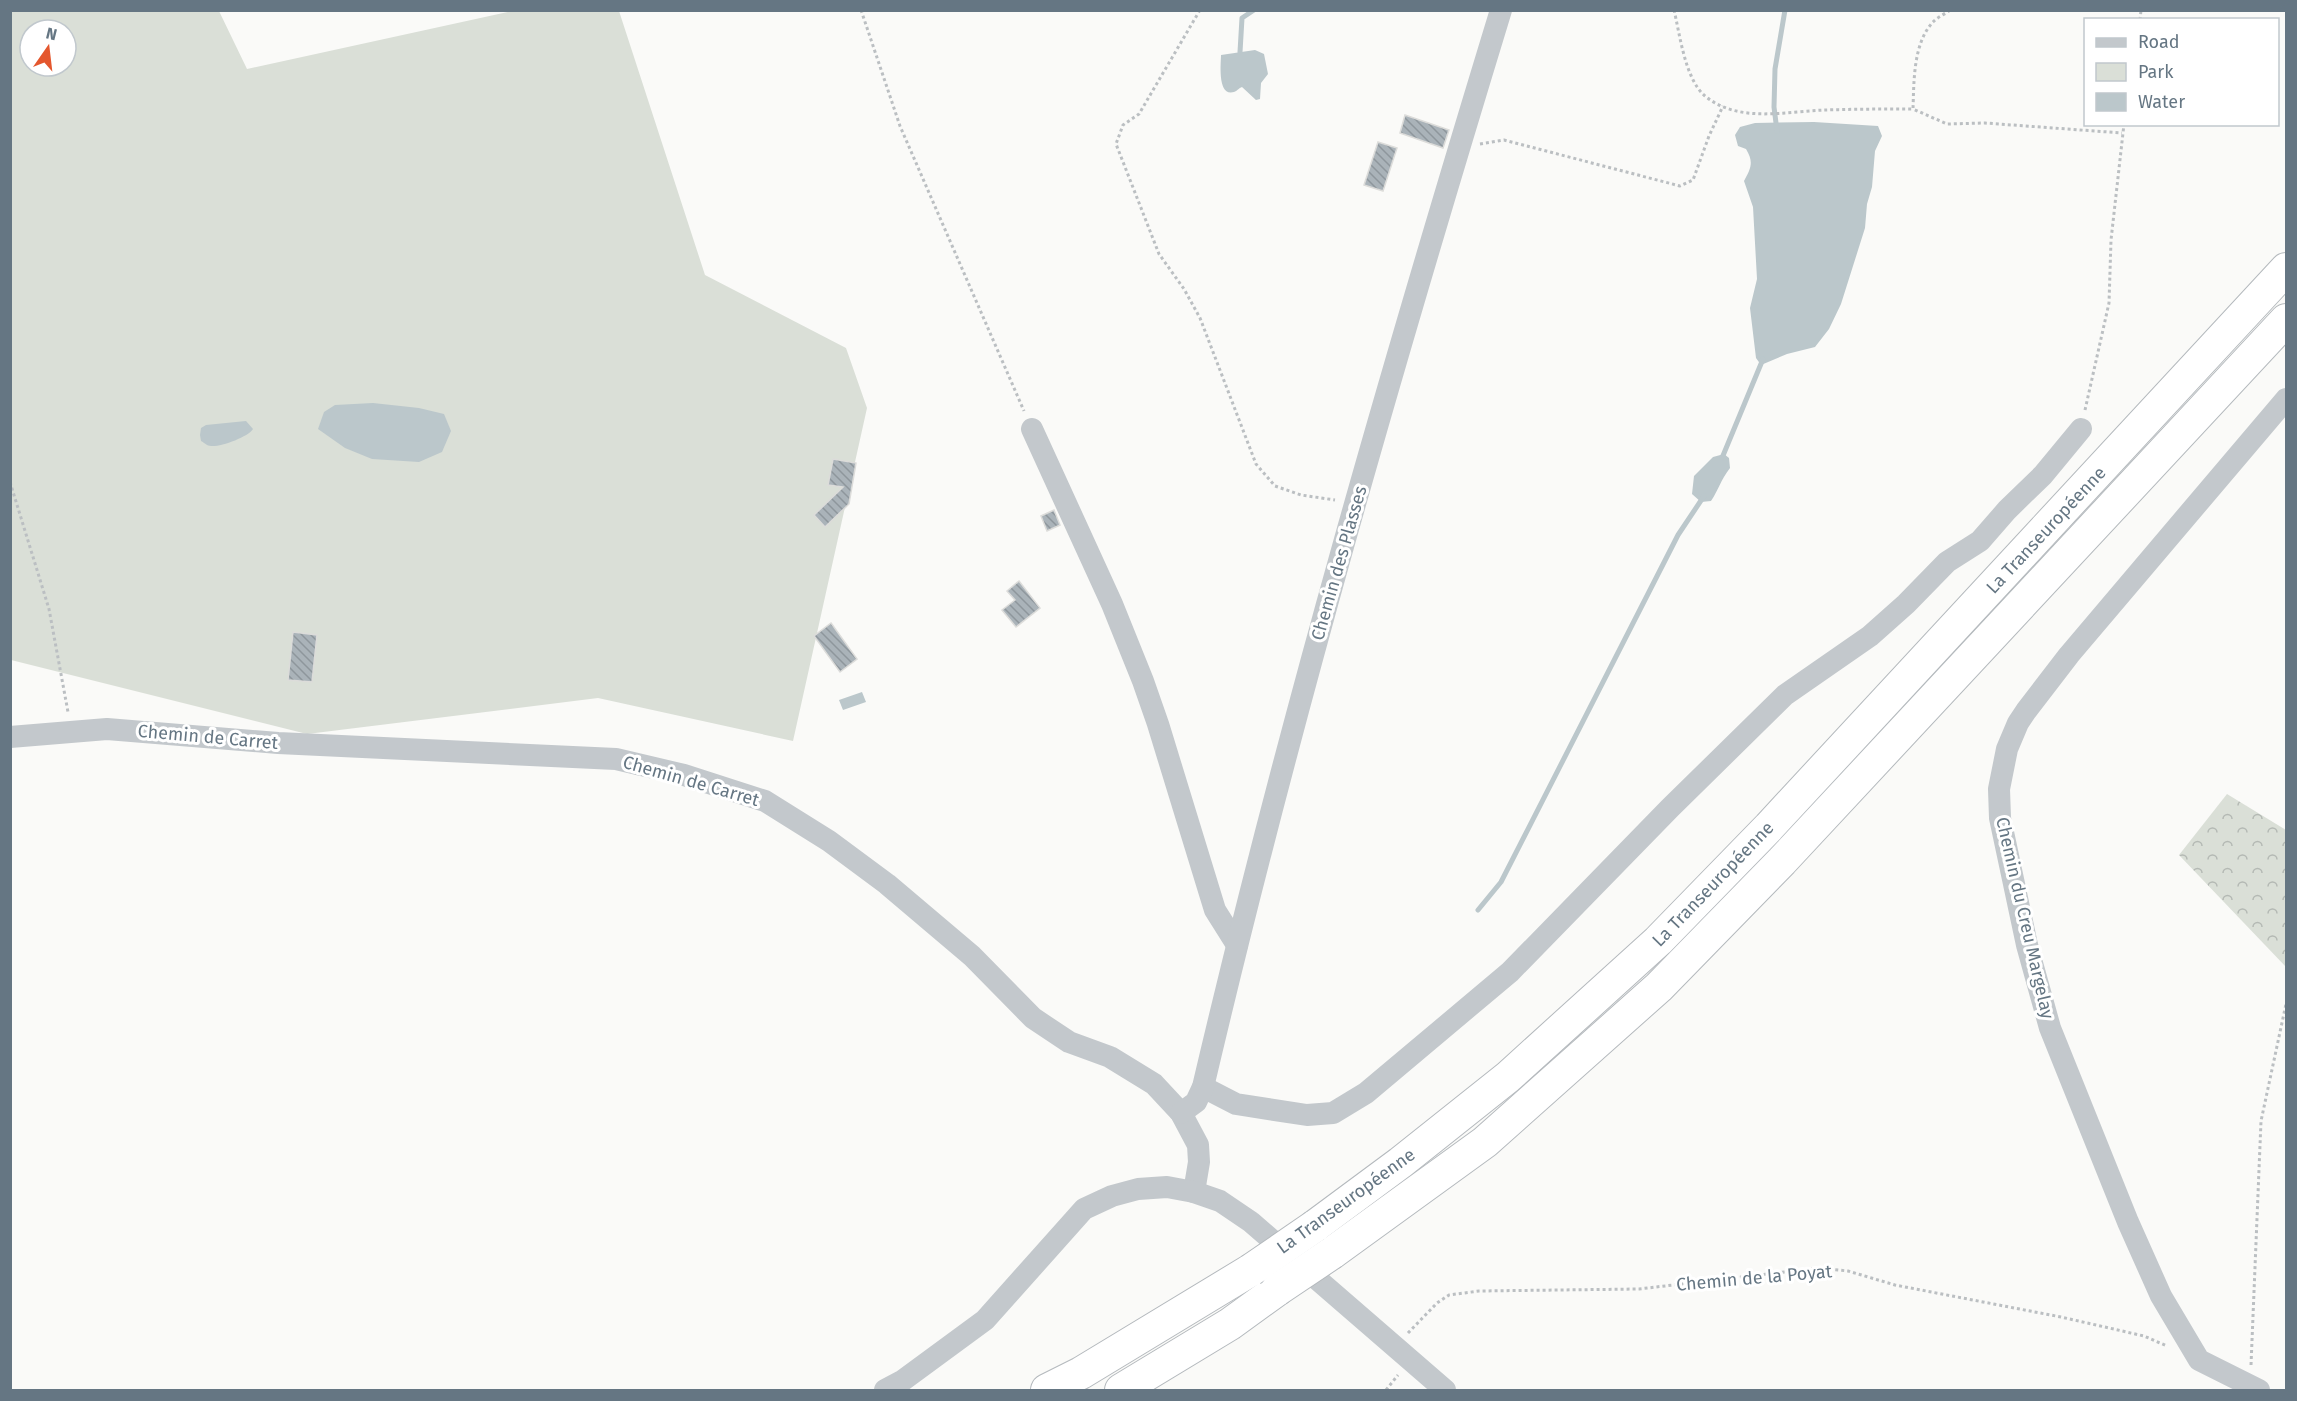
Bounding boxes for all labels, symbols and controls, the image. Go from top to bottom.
north arrow [18,18,78,78]
legend [2084,18,2279,126]
text: N [44,23,59,44]
text: Road [2138,31,2180,53]
text: Park [2138,61,2174,83]
text: Water [2138,91,2185,113]
street label: La Transeuropéenne [1981,462,2111,598]
street label: Chemin des Plasses [1306,483,1372,643]
street label: Chemin de Carret [137,720,280,754]
street label: Chemin de Carret [620,751,762,811]
street label: Chemin du Creu Margelay [1991,815,2059,1021]
street label: La Transeuropéenne [1648,817,1778,951]
street label: La Transeuropéenne [1273,1143,1419,1259]
street label: Chemin de la Poyat [1675,1260,1833,1296]

